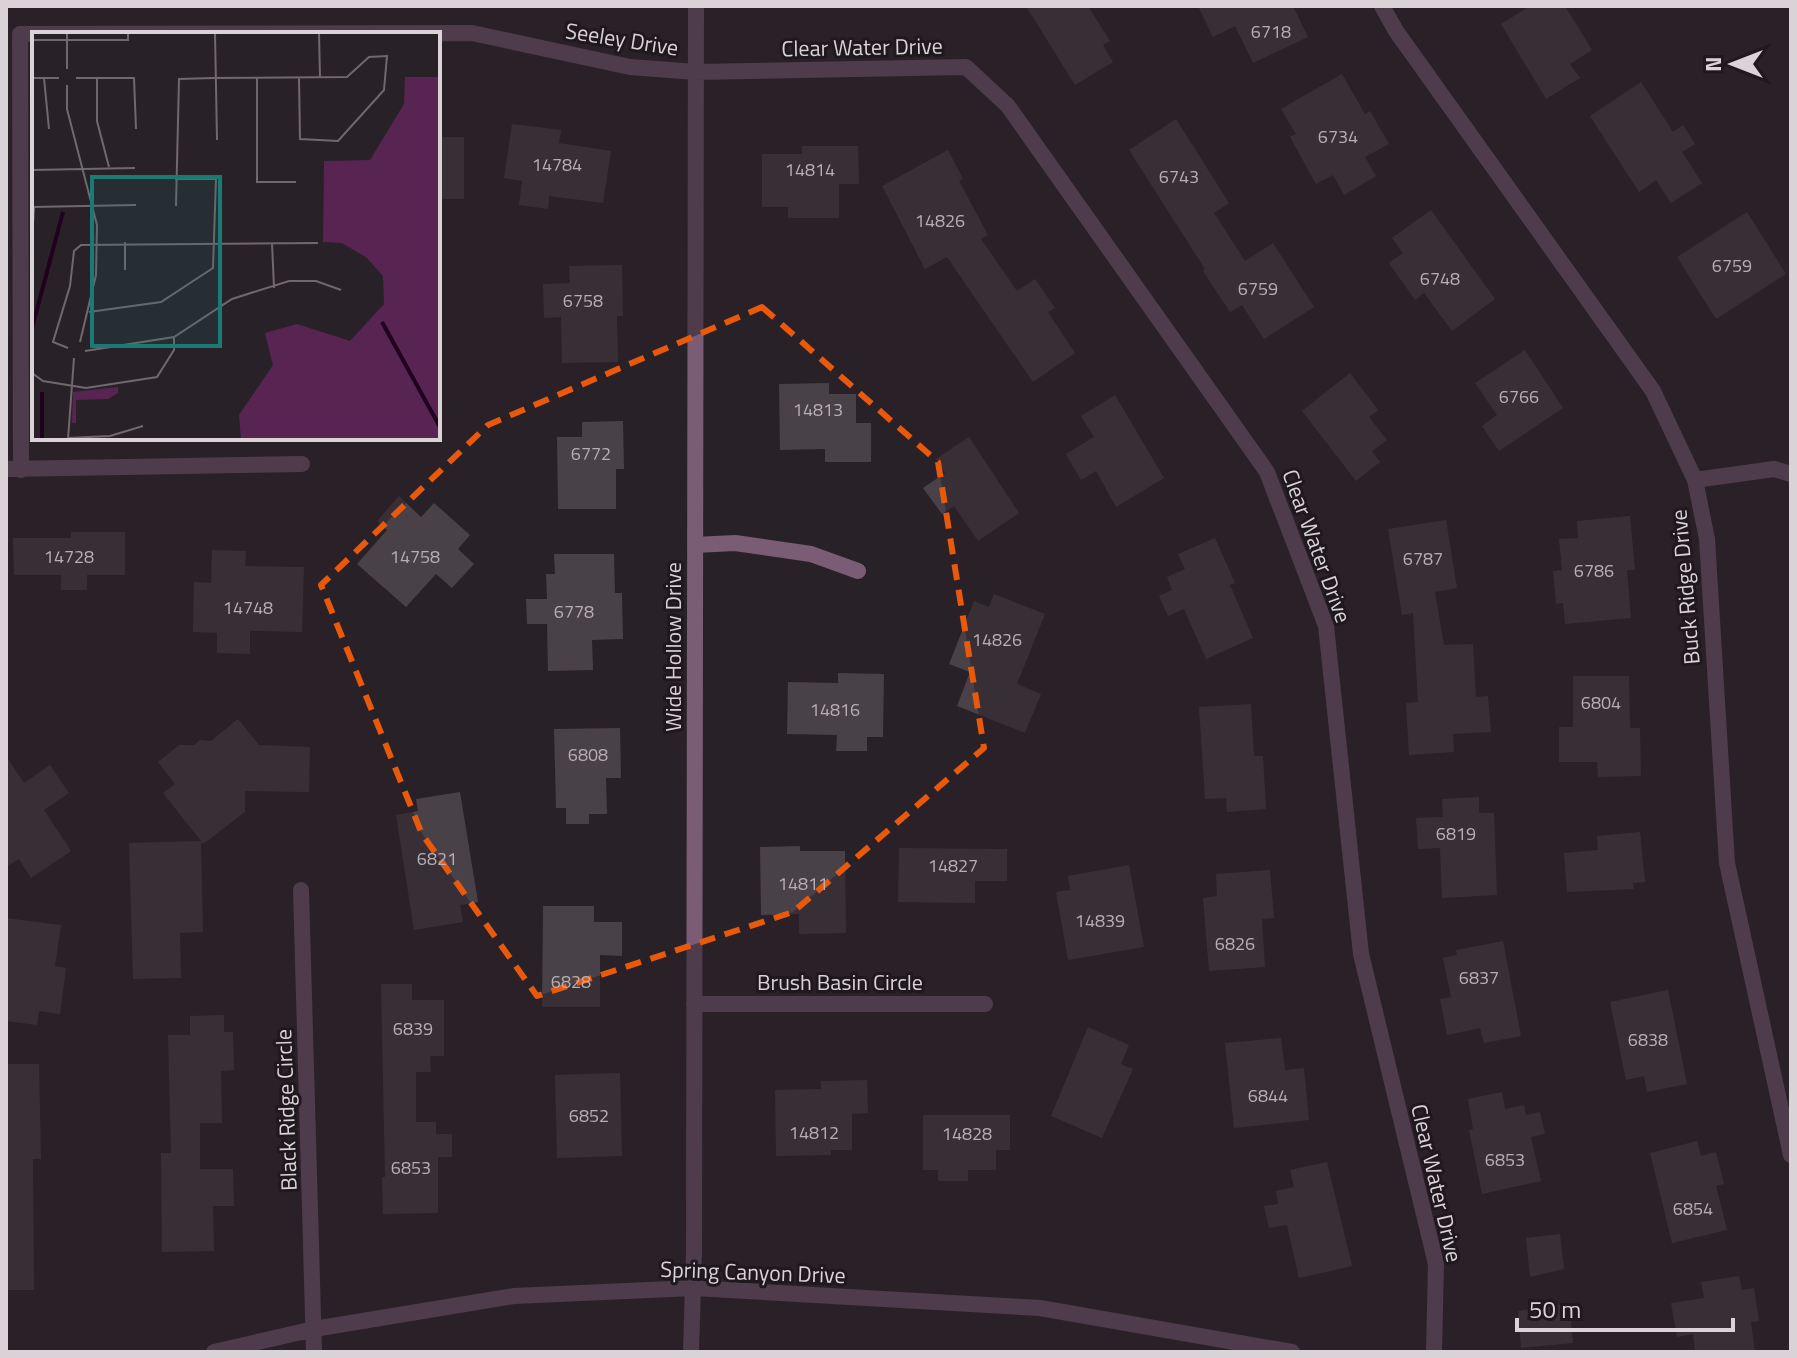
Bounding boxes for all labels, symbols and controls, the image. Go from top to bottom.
street label: Seeley Drive [563,13,681,65]
house number: 6718 [1251,18,1291,45]
north arrow [1693,24,1773,104]
street label: Clear Water Drive [781,29,943,65]
inset map [32,32,440,440]
text: N [1696,56,1730,72]
house number: 6734 [1318,123,1358,150]
house number: 14784 [532,151,582,178]
house number: 14814 [785,156,835,183]
house number: 6743 [1159,163,1199,190]
house number: 14826 [915,207,965,234]
house number: 6759 [1712,252,1752,279]
house number: 6748 [1420,265,1460,292]
house number: 6759 [1238,275,1278,302]
house number: 6758 [563,287,603,314]
house number: 6766 [1499,383,1539,410]
house number: 14813 [793,396,843,423]
house number: 6772 [571,440,611,467]
street label: Clear Water Drive [1273,464,1361,628]
street label: Buck Ridge Drive [1661,508,1709,666]
house number: 14728 [44,543,94,570]
house number: 14758 [390,543,440,570]
house number: 6787 [1403,545,1443,572]
house number: 6786 [1574,557,1614,584]
street label: Wide Hollow Drive [656,562,690,732]
house number: 14748 [223,594,273,621]
house number: 6778 [554,598,594,625]
house number: 14826 [972,626,1022,653]
house number: 6804 [1581,689,1621,716]
house number: 14816 [810,696,860,723]
house number: 6808 [568,741,608,768]
house number: 6819 [1436,820,1476,847]
house number: 6821 [417,845,457,872]
house number: 14827 [928,852,978,879]
house number: 14811 [778,870,828,897]
house number: 14839 [1075,907,1125,934]
house number: 6826 [1215,930,1255,957]
house number: 6837 [1459,964,1499,991]
street label: Brush Basin Circle [757,965,923,999]
house number: 6828 [551,968,591,995]
house number: 6839 [393,1015,433,1042]
house number: 6838 [1628,1026,1668,1053]
street label: Black Ridge Circle [266,1029,306,1191]
house number: 6844 [1248,1082,1288,1109]
street label: Clear Water Drive [1402,1101,1472,1265]
house number: 6852 [569,1102,609,1129]
house number: 14812 [789,1119,839,1146]
house number: 14828 [942,1120,992,1147]
house number: 6853 [1485,1146,1525,1173]
house number: 6853 [391,1154,431,1181]
house number: 6854 [1673,1195,1713,1222]
street label: Spring Canyon Drive [660,1252,846,1292]
scale bar [1517,1282,1733,1332]
text: 50 m [1529,1291,1581,1327]

